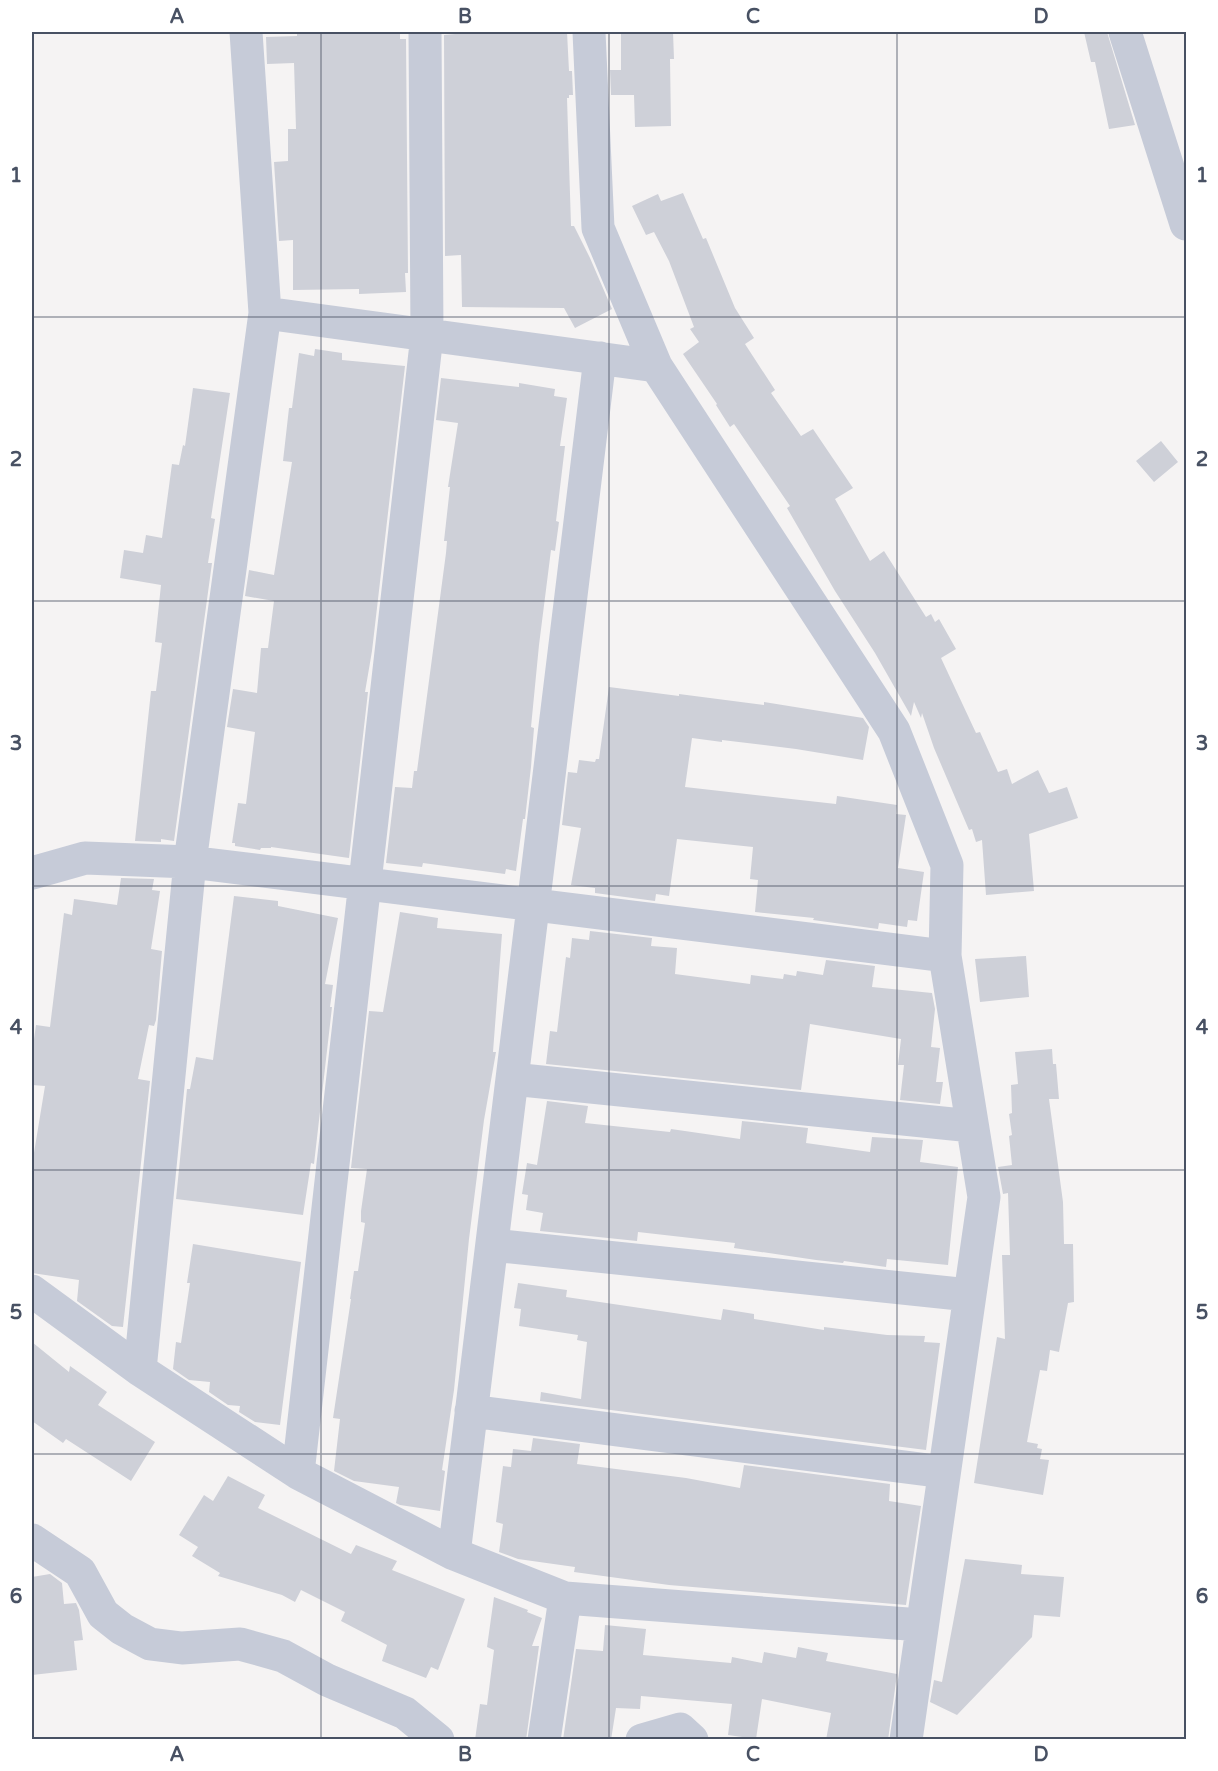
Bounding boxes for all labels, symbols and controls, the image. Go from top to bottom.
text: A [170,5,185,29]
text: B [458,5,472,29]
text: C [746,5,760,29]
text: D [1033,5,1049,29]
text: 1 [10,164,22,188]
text: 1 [1196,164,1208,188]
text: 2 [10,448,22,472]
text: 2 [1196,448,1208,472]
text: 3 [10,732,22,756]
text: 3 [1196,732,1208,756]
text: 4 [10,1016,23,1040]
text: 4 [1196,1016,1209,1040]
text: 5 [10,1301,22,1325]
text: 5 [1196,1301,1208,1325]
text: 6 [10,1585,22,1609]
text: 6 [1196,1585,1208,1609]
text: A [170,1743,185,1767]
text: B [458,1743,472,1767]
text: C [746,1743,760,1767]
text: D [1033,1743,1049,1767]

